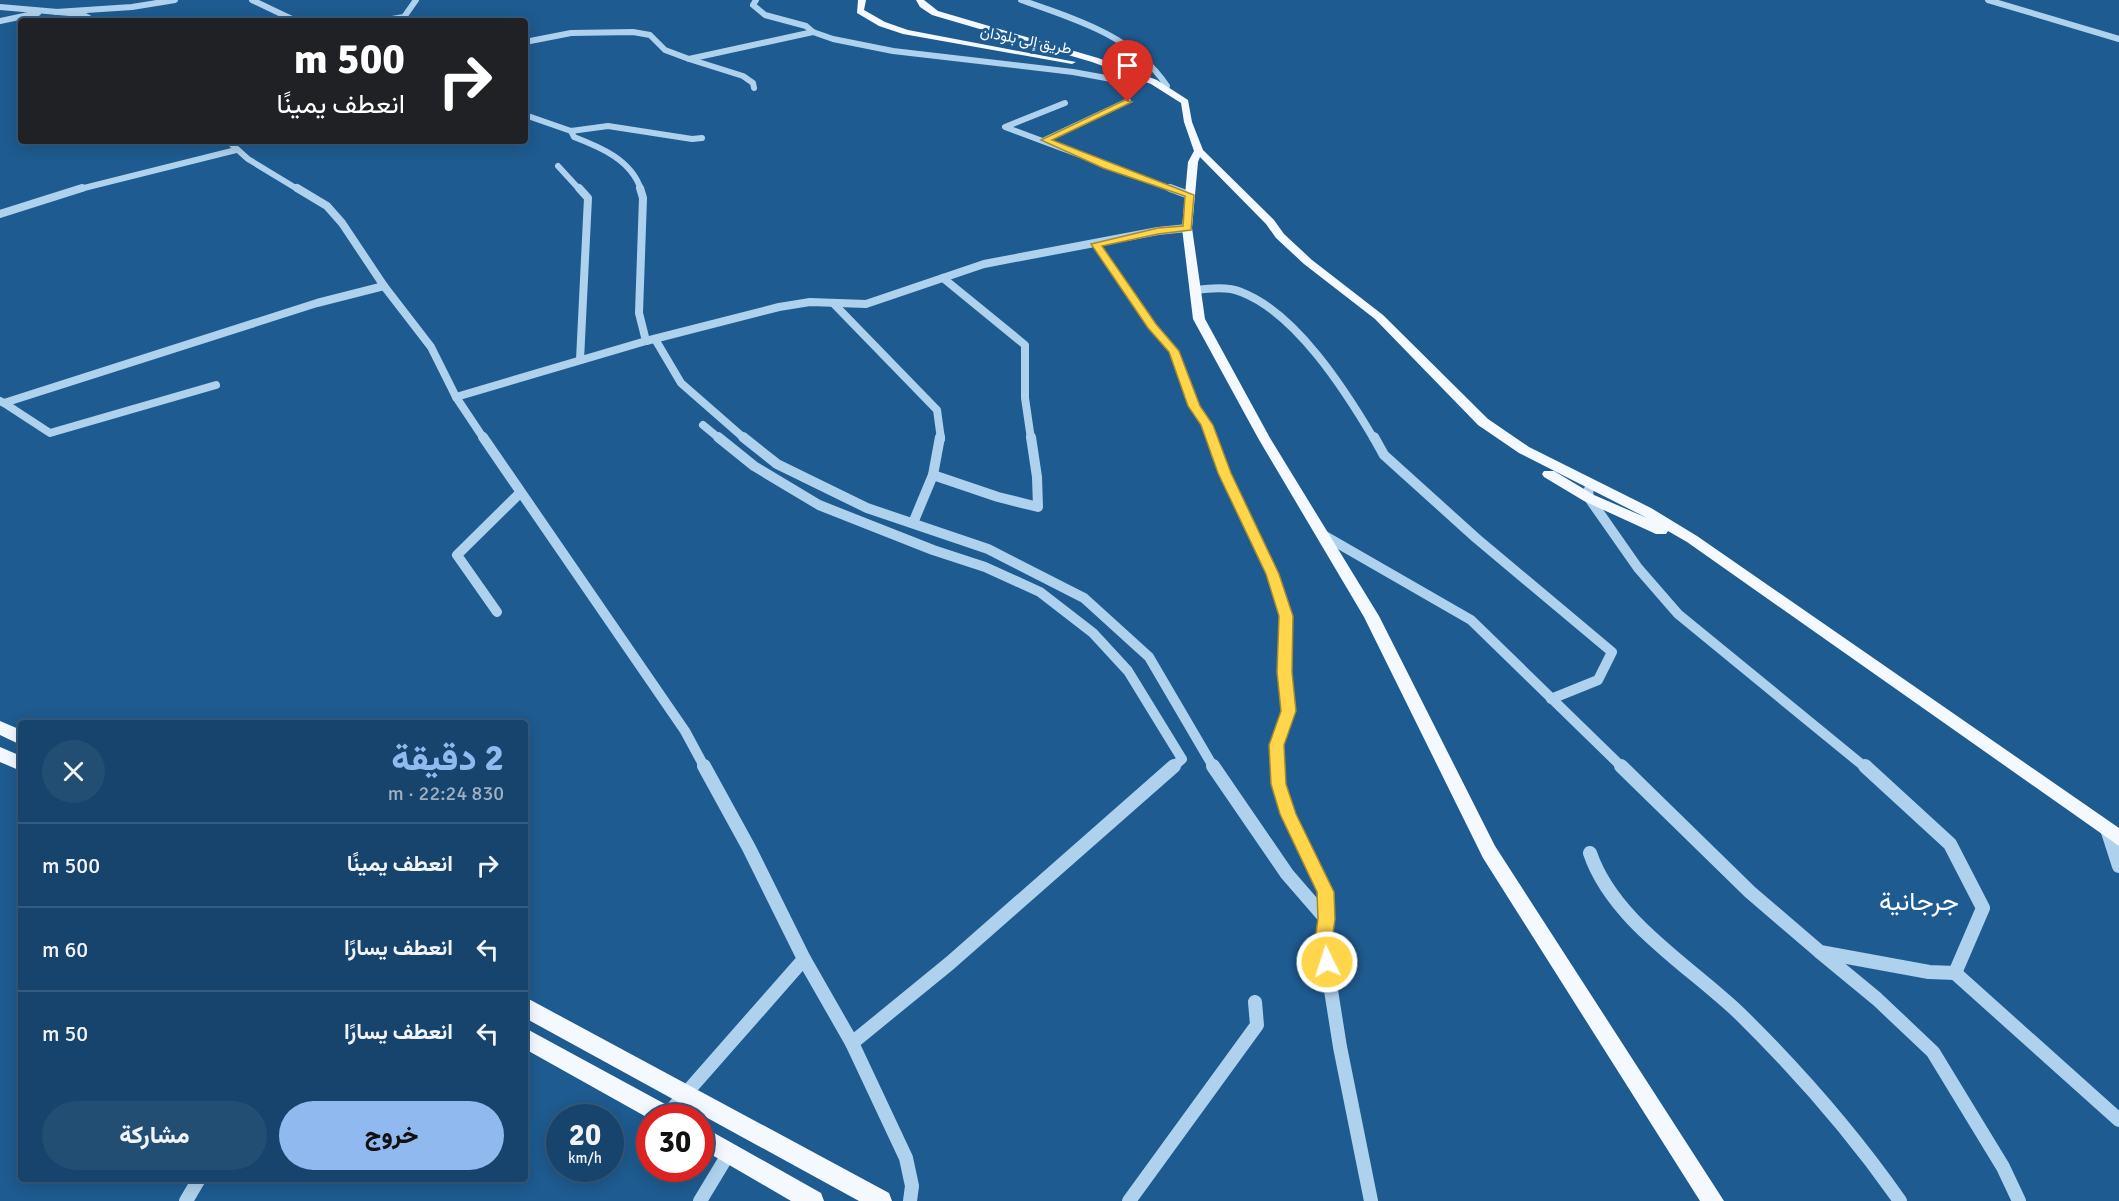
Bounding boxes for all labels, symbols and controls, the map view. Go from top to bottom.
street label: طريق إلى بلودان [979,22,1073,59]
text: 500 m [294,34,405,85]
pin [1102,40,1153,102]
icon: right [426,42,504,120]
icon: arrive [1111,49,1144,82]
text: انعطف يمينًا [276,88,405,121]
text: 2 دقيقة [391,736,504,781]
button: close [42,740,105,803]
text: 830 m · 22:24 [388,781,504,806]
icon: right [471,849,504,882]
text: انعطف يمينًا [347,850,453,877]
text: 500 m [42,852,100,879]
district label: جرجانية [1879,886,1959,918]
position arrow [1295,930,1359,994]
icon: left [471,933,504,966]
text: انعطف يسارًا [344,934,453,961]
text: 60 m [42,936,88,963]
icon: left [471,1017,504,1050]
text: انعطف يسارًا [344,1018,453,1045]
text: 50 m [42,1020,88,1047]
button: مشاركة [42,1101,267,1170]
button: خروج [279,1101,504,1170]
speed limit sign: 30 [636,1104,714,1182]
text: 20 [569,1117,601,1154]
text: km/h [568,1149,602,1167]

